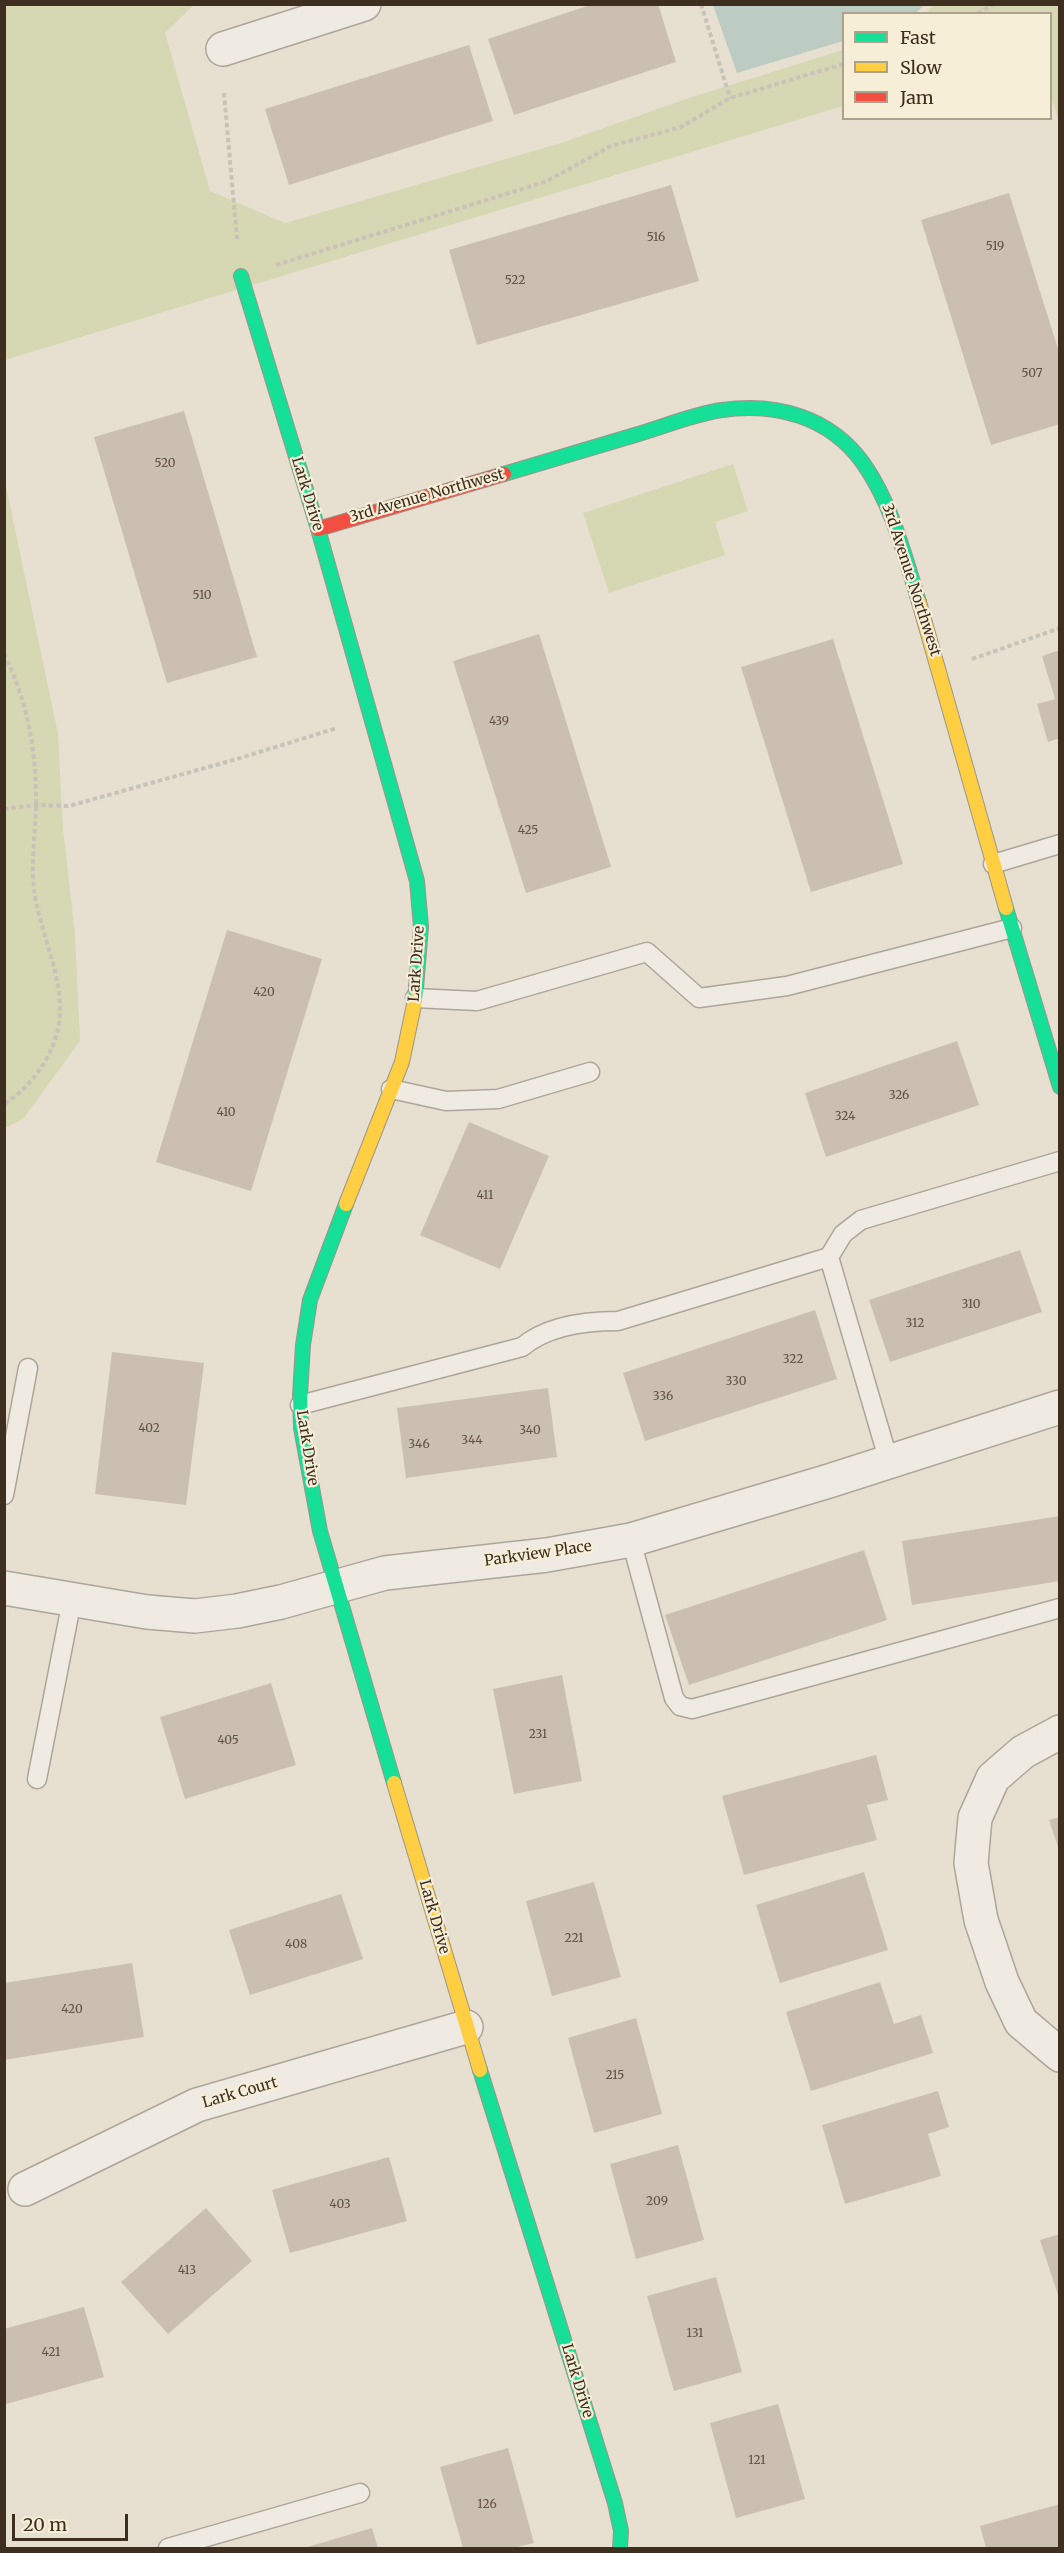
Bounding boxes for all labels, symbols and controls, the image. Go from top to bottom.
legend [842,12,1052,120]
text: Fast [900,26,936,49]
text: Slow [900,56,942,79]
text: Jam [900,86,934,109]
house number: 516 [647,231,665,245]
house number: 519 [986,240,1004,254]
house number: 522 [505,274,525,288]
house number: 507 [1021,367,1043,381]
street label: Lark Drive [287,455,327,533]
house number: 520 [154,457,176,471]
street label: 3rd Avenue Northwest [348,465,506,527]
street label: 3rd Avenue Northwest [878,501,944,659]
house number: 510 [192,589,212,603]
house number: 439 [489,715,509,729]
house number: 425 [518,824,538,838]
street label: Lark Drive [405,925,429,1003]
house number: 420 [253,986,275,1000]
house number: 326 [889,1089,909,1103]
house number: 410 [216,1106,236,1120]
house number: 324 [835,1110,855,1124]
house number: 411 [476,1189,494,1203]
house number: 310 [962,1298,980,1312]
house number: 312 [906,1317,924,1331]
house number: 322 [783,1353,803,1367]
house number: 330 [726,1375,746,1389]
house number: 336 [653,1390,673,1404]
street label: Lark Drive [292,1409,322,1487]
house number: 402 [138,1422,160,1436]
house number: 340 [519,1424,541,1438]
house number: 344 [461,1434,483,1448]
house number: 346 [408,1438,430,1452]
street label: Parkview Place [483,1538,593,1570]
house number: 231 [529,1728,547,1742]
house number: 405 [217,1734,239,1748]
street label: Lark Drive [415,1878,453,1956]
house number: 221 [564,1932,584,1946]
house number: 408 [285,1938,307,1952]
house number: 420 [61,2003,83,2017]
house number: 215 [606,2069,624,2083]
street label: Lark Court [200,2074,280,2112]
house number: 209 [646,2195,668,2209]
house number: 403 [329,2198,351,2212]
house number: 413 [178,2264,196,2278]
house number: 131 [687,2327,703,2341]
street label: Lark Drive [557,2342,597,2420]
house number: 421 [42,2346,60,2360]
house number: 121 [748,2454,766,2468]
house number: 126 [477,2498,497,2512]
scale bar [15,2502,130,2540]
text: 20 m [23,2513,67,2536]

